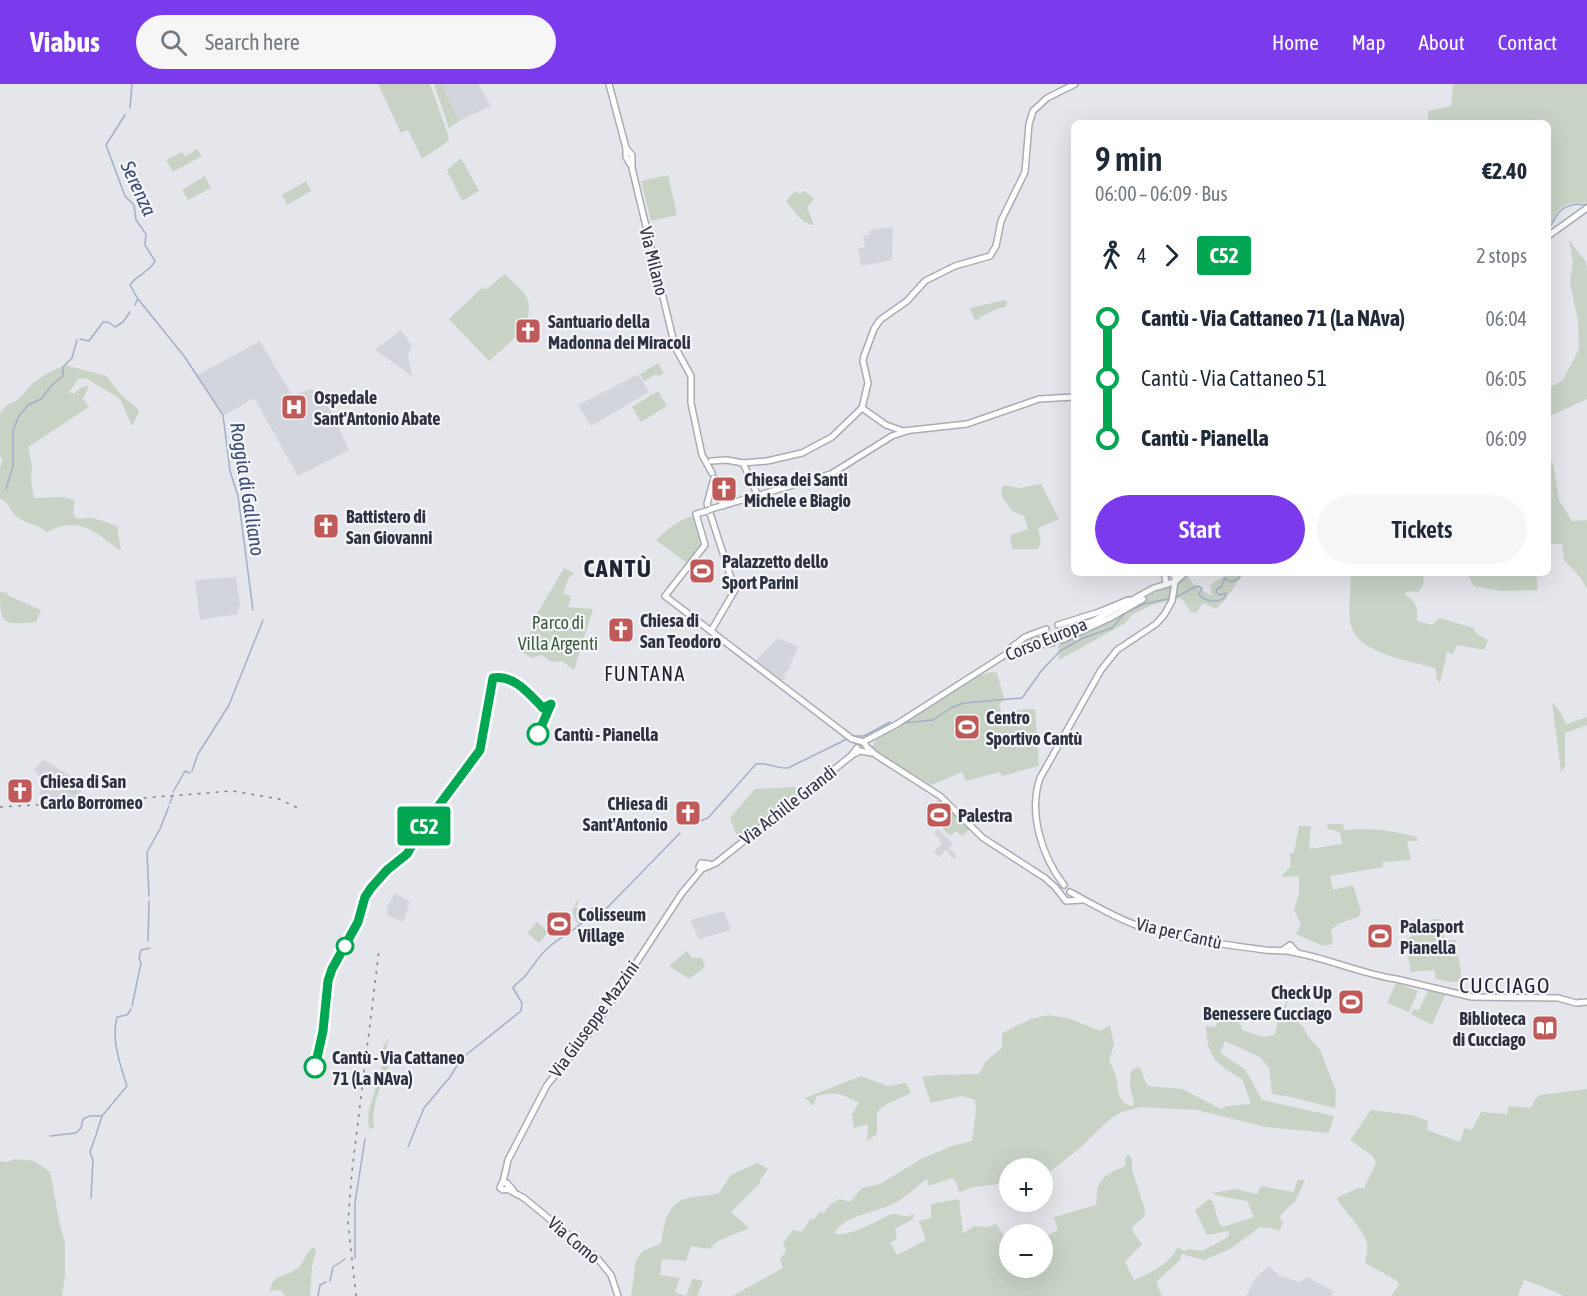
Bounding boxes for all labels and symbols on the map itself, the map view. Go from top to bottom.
water label: Serenza [116,156,162,219]
street label: Via Milano [635,224,673,298]
place label: Santuario della Madonna dei Miracoli [548,311,691,353]
church icon: Santuario della Madonna dei Miracoli [513,316,543,346]
place label: Ospedale Sant'Antonio Abate [314,387,441,429]
hospital icon: Ospedale Sant'Antonio Abate [279,392,309,422]
water label: Roggia di Galliano [226,421,270,557]
place label: Chiesa dei Santi Michele e Biagio [744,469,851,511]
church icon: Chiesa dei Santi Michele e Biagio [709,474,739,504]
place label: Battistero di San Giovanni [346,506,432,548]
church icon: Battistero di San Giovanni [311,511,341,541]
place label: Palazzetto dello Sport Parini [722,551,829,593]
district label: CANTÙ [584,555,652,582]
sports icon: Palazzetto dello Sport Parini [687,556,717,586]
place label: Chiesa di San Teodoro [640,610,721,652]
park label: Parco di Villa Argenti [518,612,598,654]
street label: Corso Europa [1002,613,1090,665]
church icon: Chiesa di San Teodoro [606,615,636,645]
district label: FUNTANA [604,662,686,685]
place label: Centro Sportivo Cantù [986,707,1083,749]
sports icon: Centro Sportivo Cantù [952,712,982,742]
marker: Cantù - Pianella [527,723,549,745]
place label: Cantù - Pianella [554,724,658,745]
street label: Via Achille Grandi [736,761,840,849]
place label: Chiesa di San Carlo Borromeo [40,771,143,813]
church icon: Chiesa di San Carlo Borromeo [5,776,35,806]
place label: CHiesa di Sant'Antonio [583,793,668,835]
church icon: CHiesa di Sant'Antonio [673,798,703,828]
sports icon: Palestra [924,800,954,830]
place label: Palestra [958,805,1012,826]
line badge: C52 [390,806,458,846]
place label: Colisseum Village [577,904,646,946]
sports icon: Colisseum Village [544,909,574,939]
street label: Via per Cantù [1134,913,1224,953]
place label: Palasport Pianella [1400,916,1464,958]
sports icon: Palasport Pianella [1365,921,1395,951]
unlabelled marker [336,937,354,955]
street label: Via Giuseppe Mazzini [545,957,643,1081]
district label: CUCCIAGO [1459,973,1551,997]
place label: Check Up Benessere Cucciago [1203,982,1332,1024]
sports icon: Check Up Benessere Cucciago [1336,987,1366,1017]
place label: Biblioteca di Cucciago [1452,1008,1526,1050]
library icon: Biblioteca di Cucciago [1530,1013,1560,1043]
place label: Cantù - Via Cattaneo 71 (La NAva) [332,1047,465,1089]
marker: Cantù - Via Cattaneo 71 (La NAva) [304,1056,326,1078]
street label: Via Como [544,1212,604,1268]

